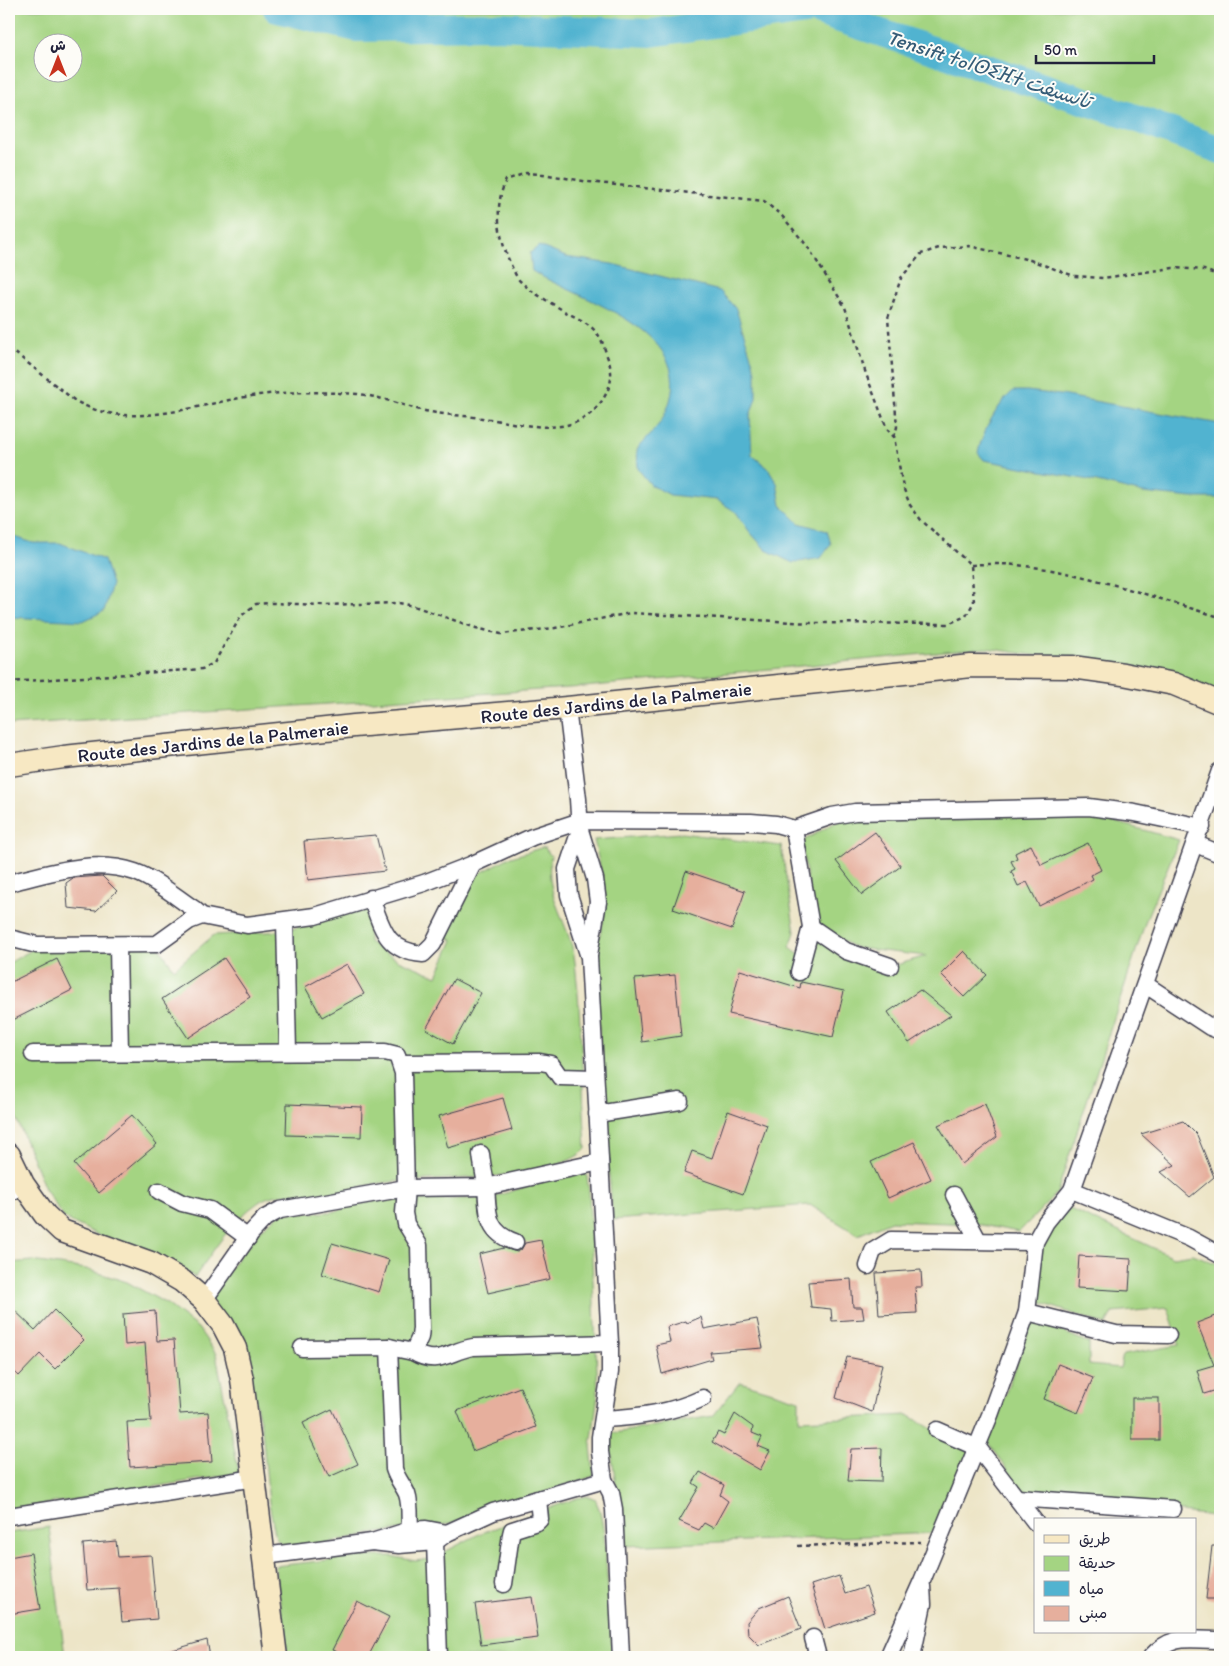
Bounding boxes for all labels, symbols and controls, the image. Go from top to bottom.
water label: Tensift ⵜⴰⵏⵙⵉⴼⵜ تانسيفت [884,25,1097,114]
north arrow [32,32,82,82]
scale bar [1036,32,1154,64]
text: ش [50,37,66,54]
text: 50 m [1044,41,1077,59]
street label: Route des Jardins de la Palmeraie [479,677,753,728]
street label: Route des Jardins de la Palmeraie [76,716,350,767]
legend [1034,1518,1196,1634]
text: طريق [1079,1530,1111,1548]
text: حديقة [1079,1554,1116,1572]
text: مياه [1079,1580,1104,1598]
text: مبنى [1079,1604,1107,1623]

